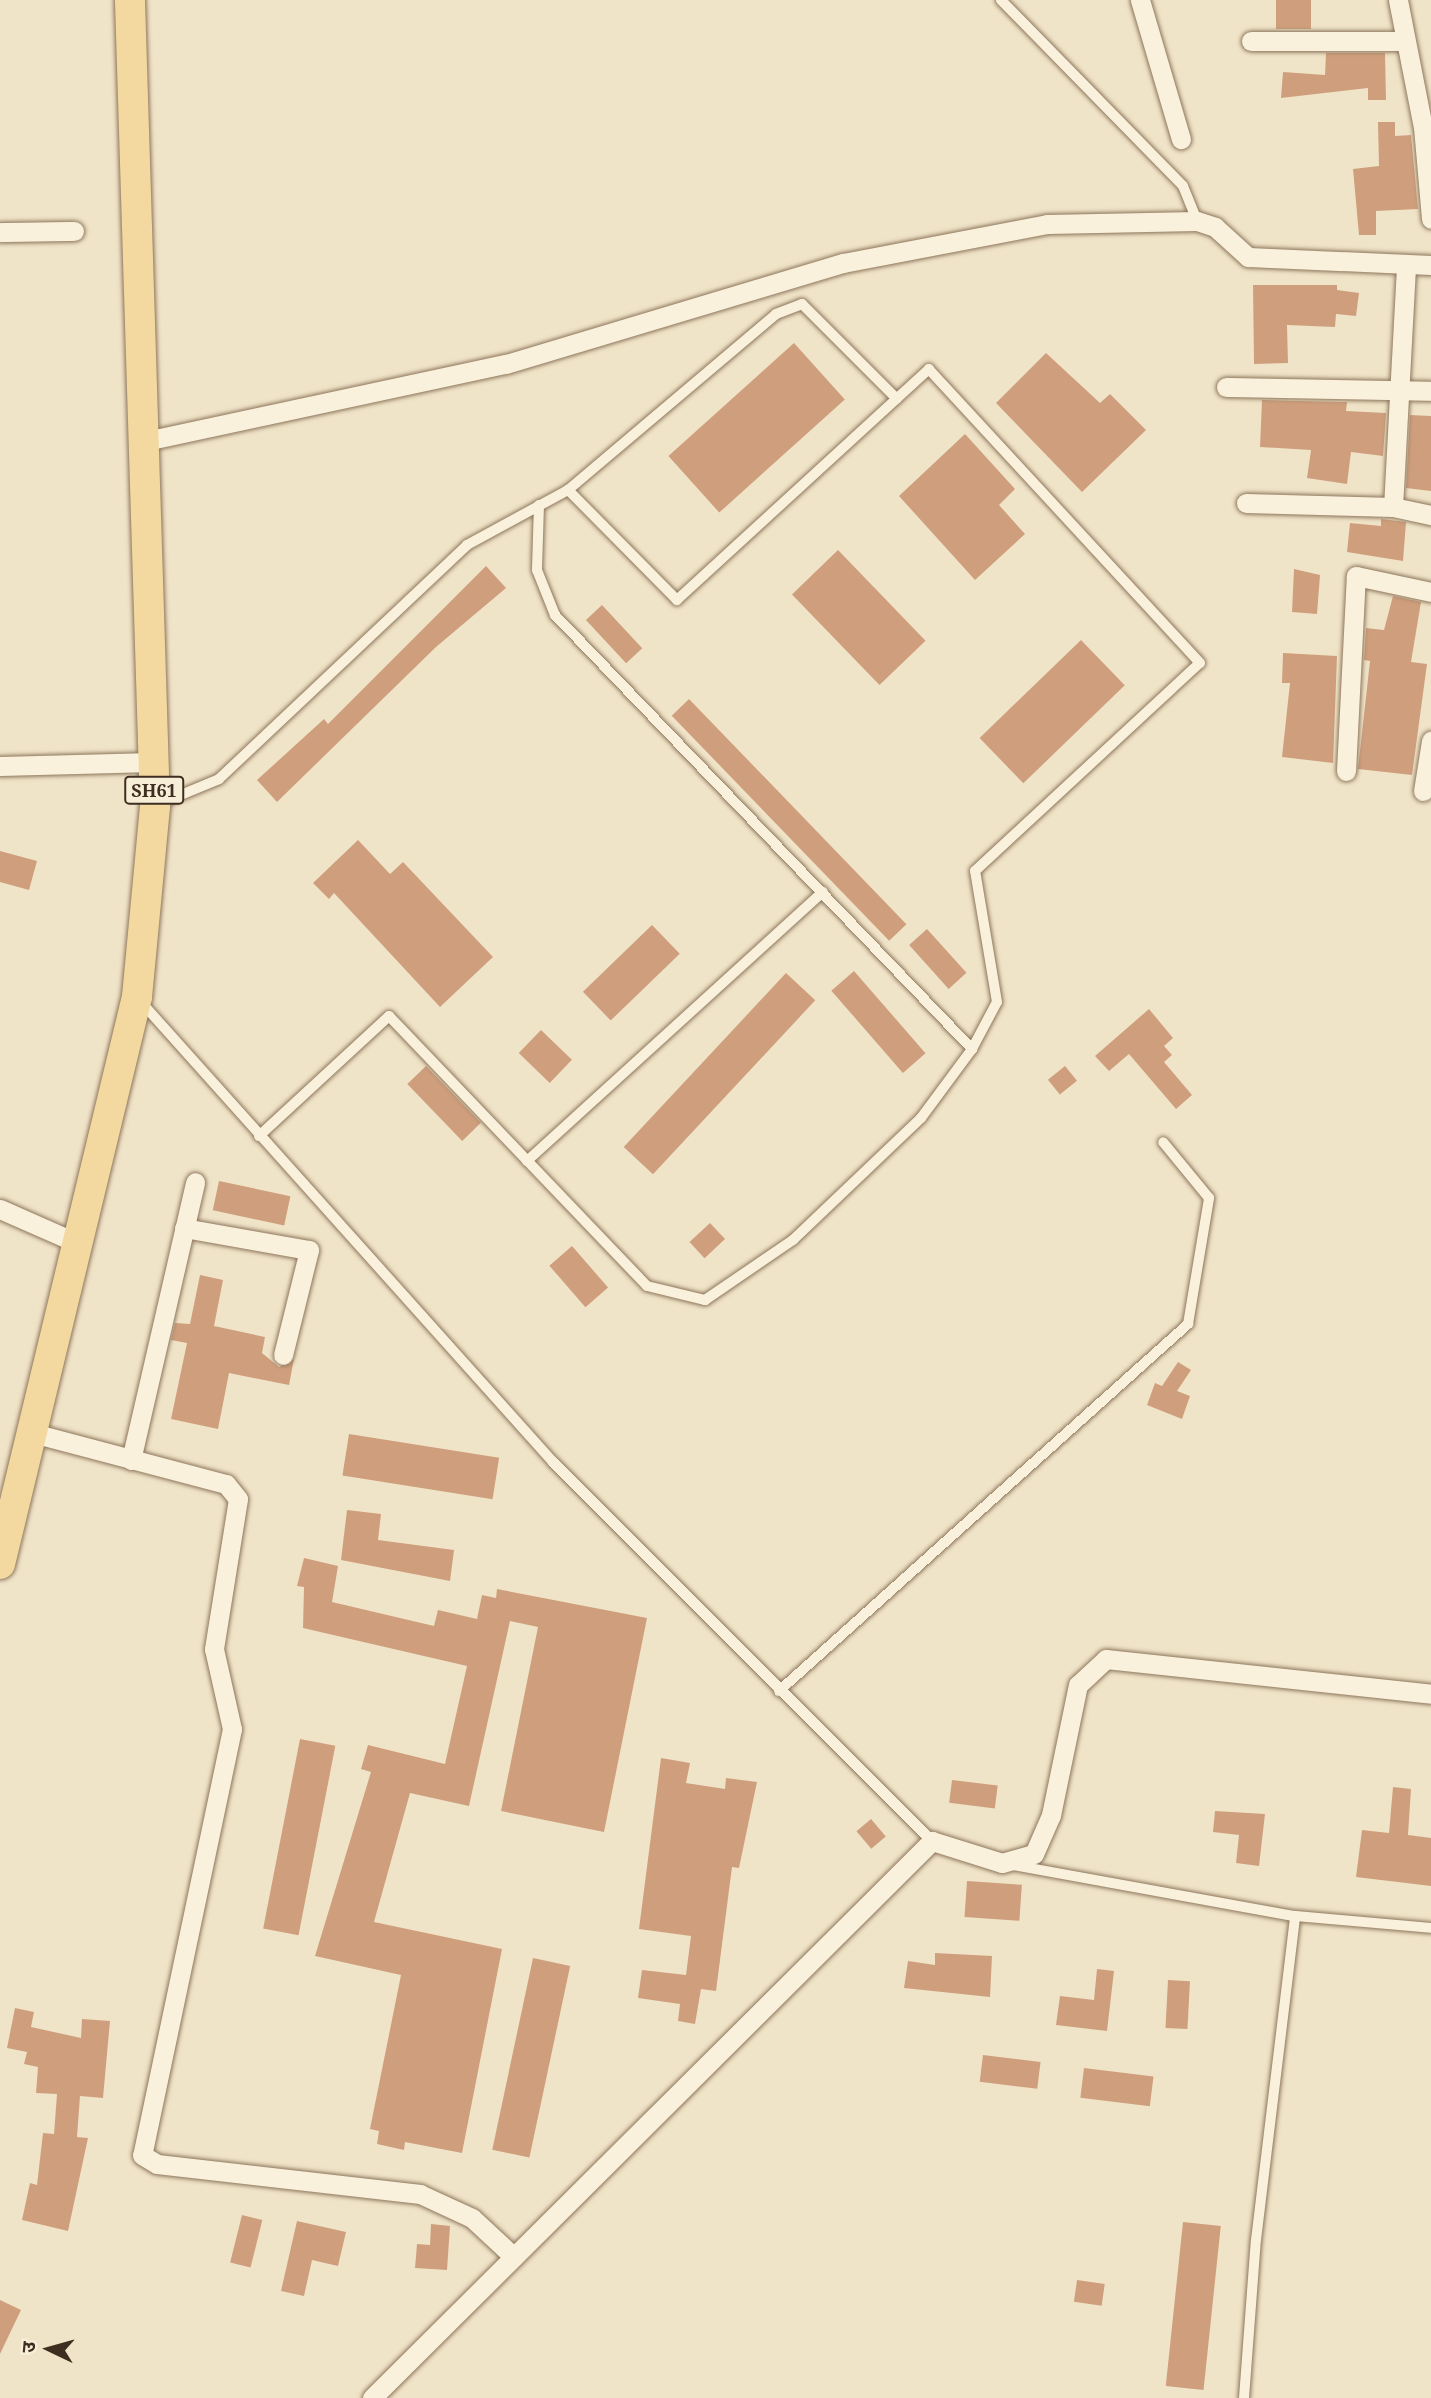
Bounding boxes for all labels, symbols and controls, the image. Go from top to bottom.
road number: SH61 [122,776,186,804]
north arrow [14,2314,84,2384]
text: उ [15,2340,42,2354]

